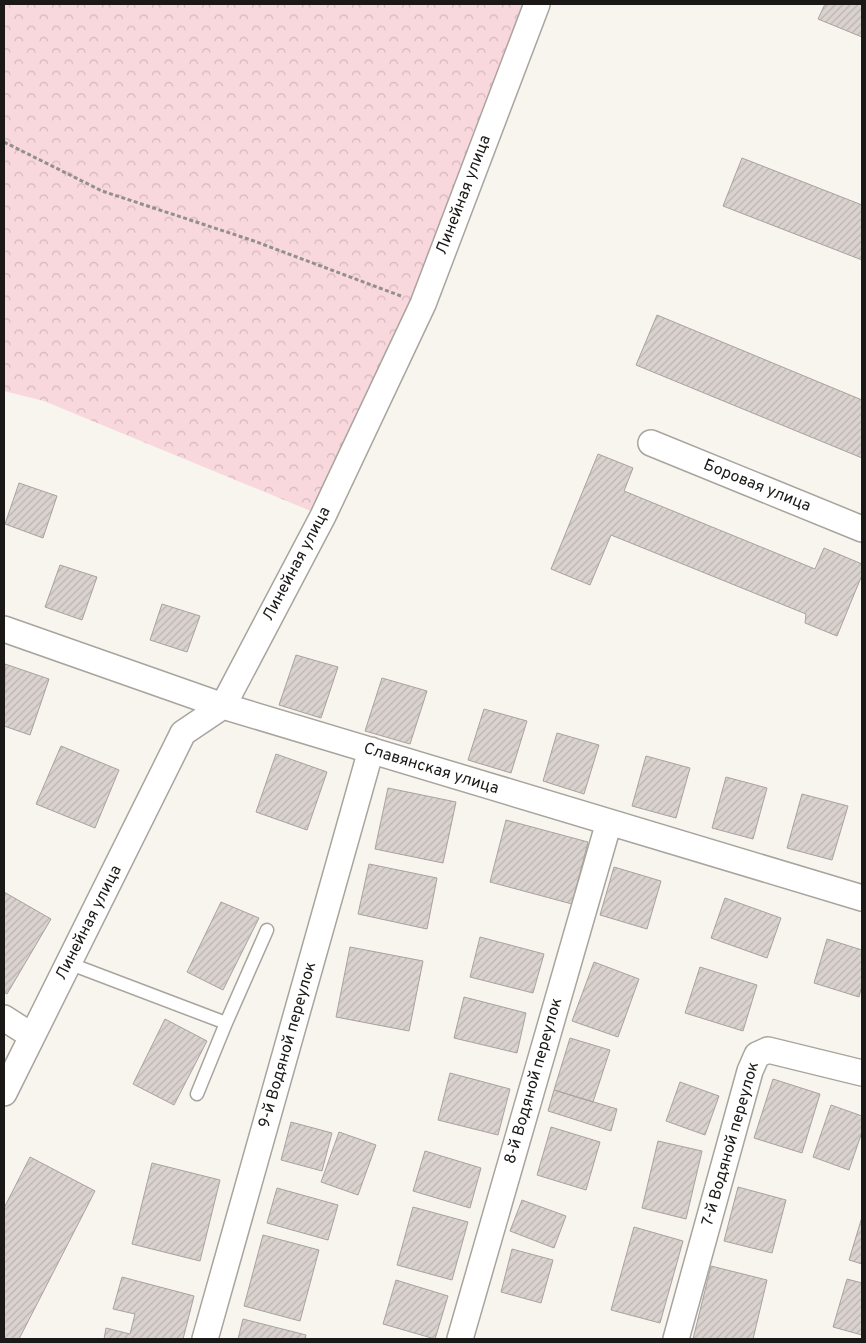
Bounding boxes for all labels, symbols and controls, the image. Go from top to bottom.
street label: Линейная улица [432,132,496,258]
street label: Боровая улица [700,455,814,517]
street label: Линейная улица [259,504,335,624]
street label: Славянская улица [361,739,501,799]
street label: Линейная улица [51,862,127,984]
street label: 9-й Водяной переулок [255,960,321,1130]
street label: 8-й Водяной переулок [501,995,567,1167]
street label: 7-й Водяной переулок [698,1060,764,1228]

